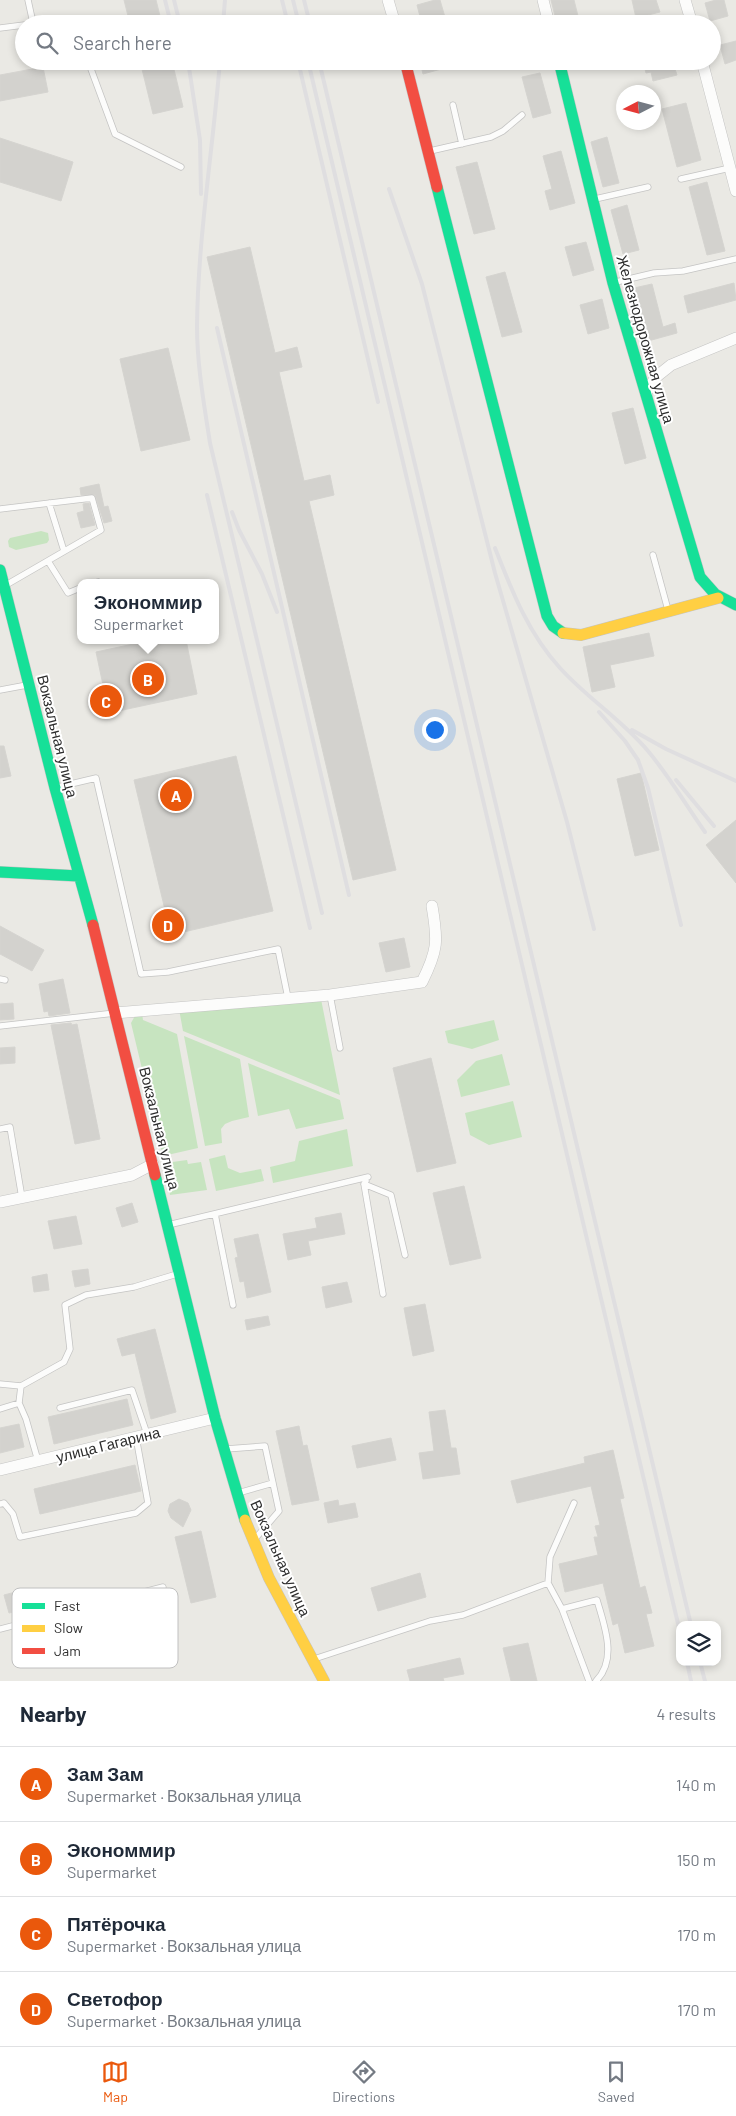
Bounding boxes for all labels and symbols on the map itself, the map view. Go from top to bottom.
north arrow [616,85,661,130]
street label: Железнодорожная улица [613,253,679,426]
pin: B [132,660,164,698]
street label: Вокзальная улица [34,673,82,800]
pin: C [90,682,122,720]
your location [422,717,448,743]
pin: A [160,776,192,814]
pin: D [152,906,184,944]
street label: Вокзальная улица [136,1065,184,1192]
street label: улица Гагарина [54,1422,163,1466]
street label: Вокзальная улица [247,1497,315,1620]
legend [12,1588,178,1668]
text: Fast [54,1597,80,1614]
text: Slow [54,1619,83,1636]
text: Jam [54,1642,81,1659]

